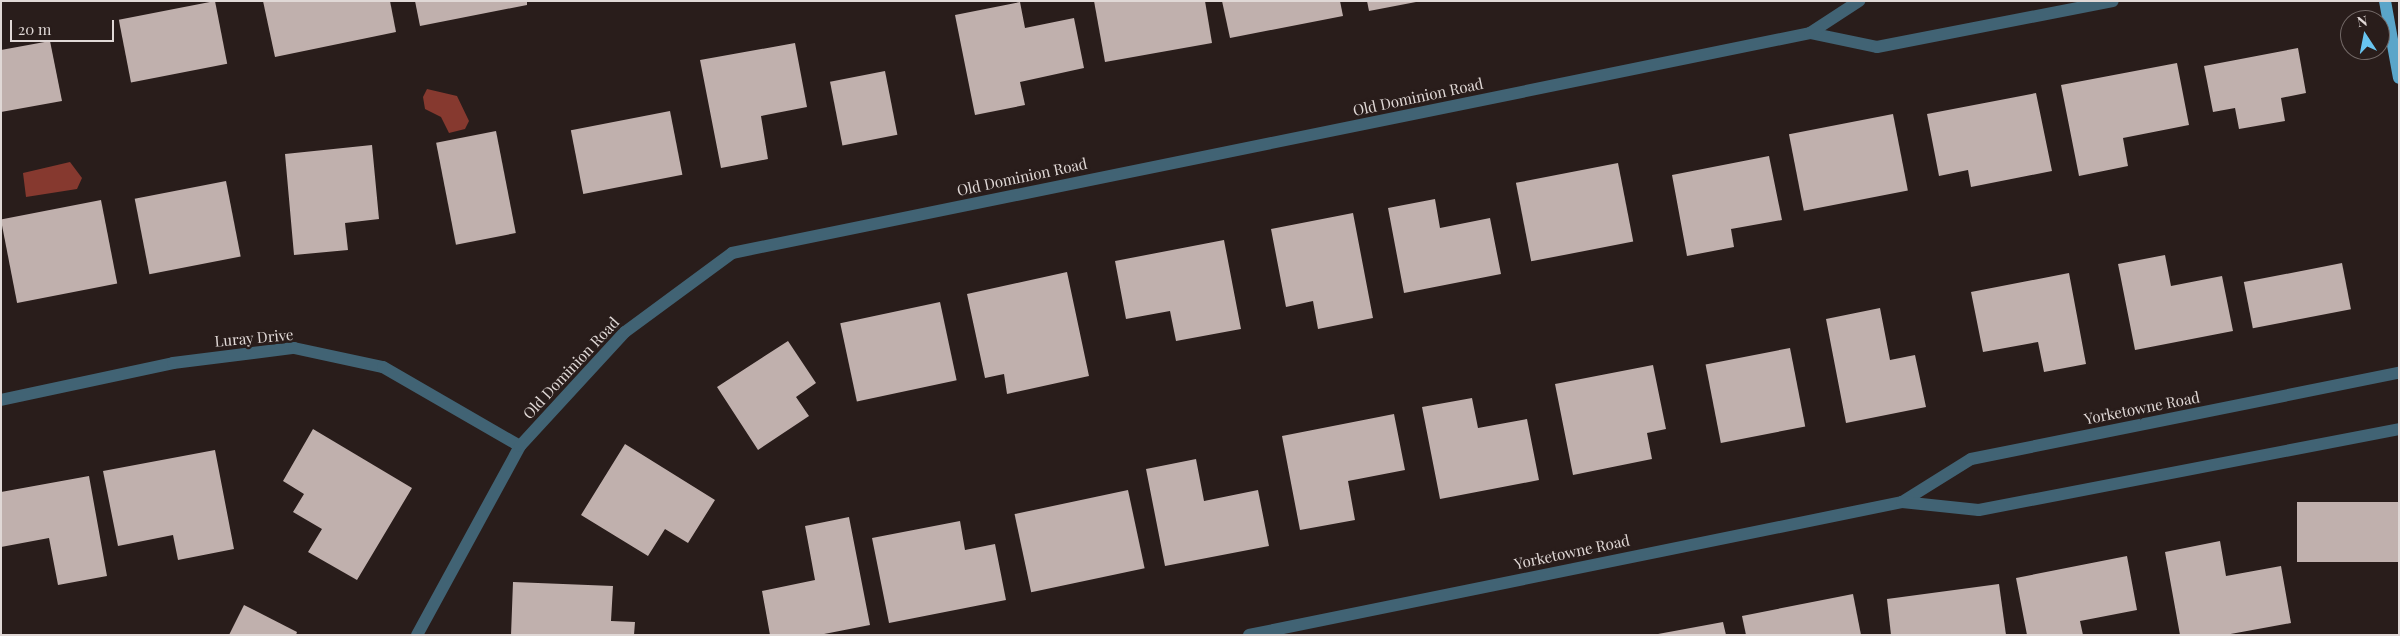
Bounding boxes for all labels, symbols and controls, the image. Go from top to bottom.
scale bar [12,10,116,42]
north arrow [2340,10,2390,60]
text: N [2355,10,2369,31]
text: 20 m [18,19,51,39]
street label: Old Dominion Road [1351,74,1485,120]
street label: Old Dominion Road [955,154,1089,200]
street label: Old Dominion Road [519,313,623,423]
street label: Luray Drive [214,326,294,350]
street label: Yorketowne Road [2083,388,2201,428]
street label: Yorketowne Road [1513,531,1631,573]

